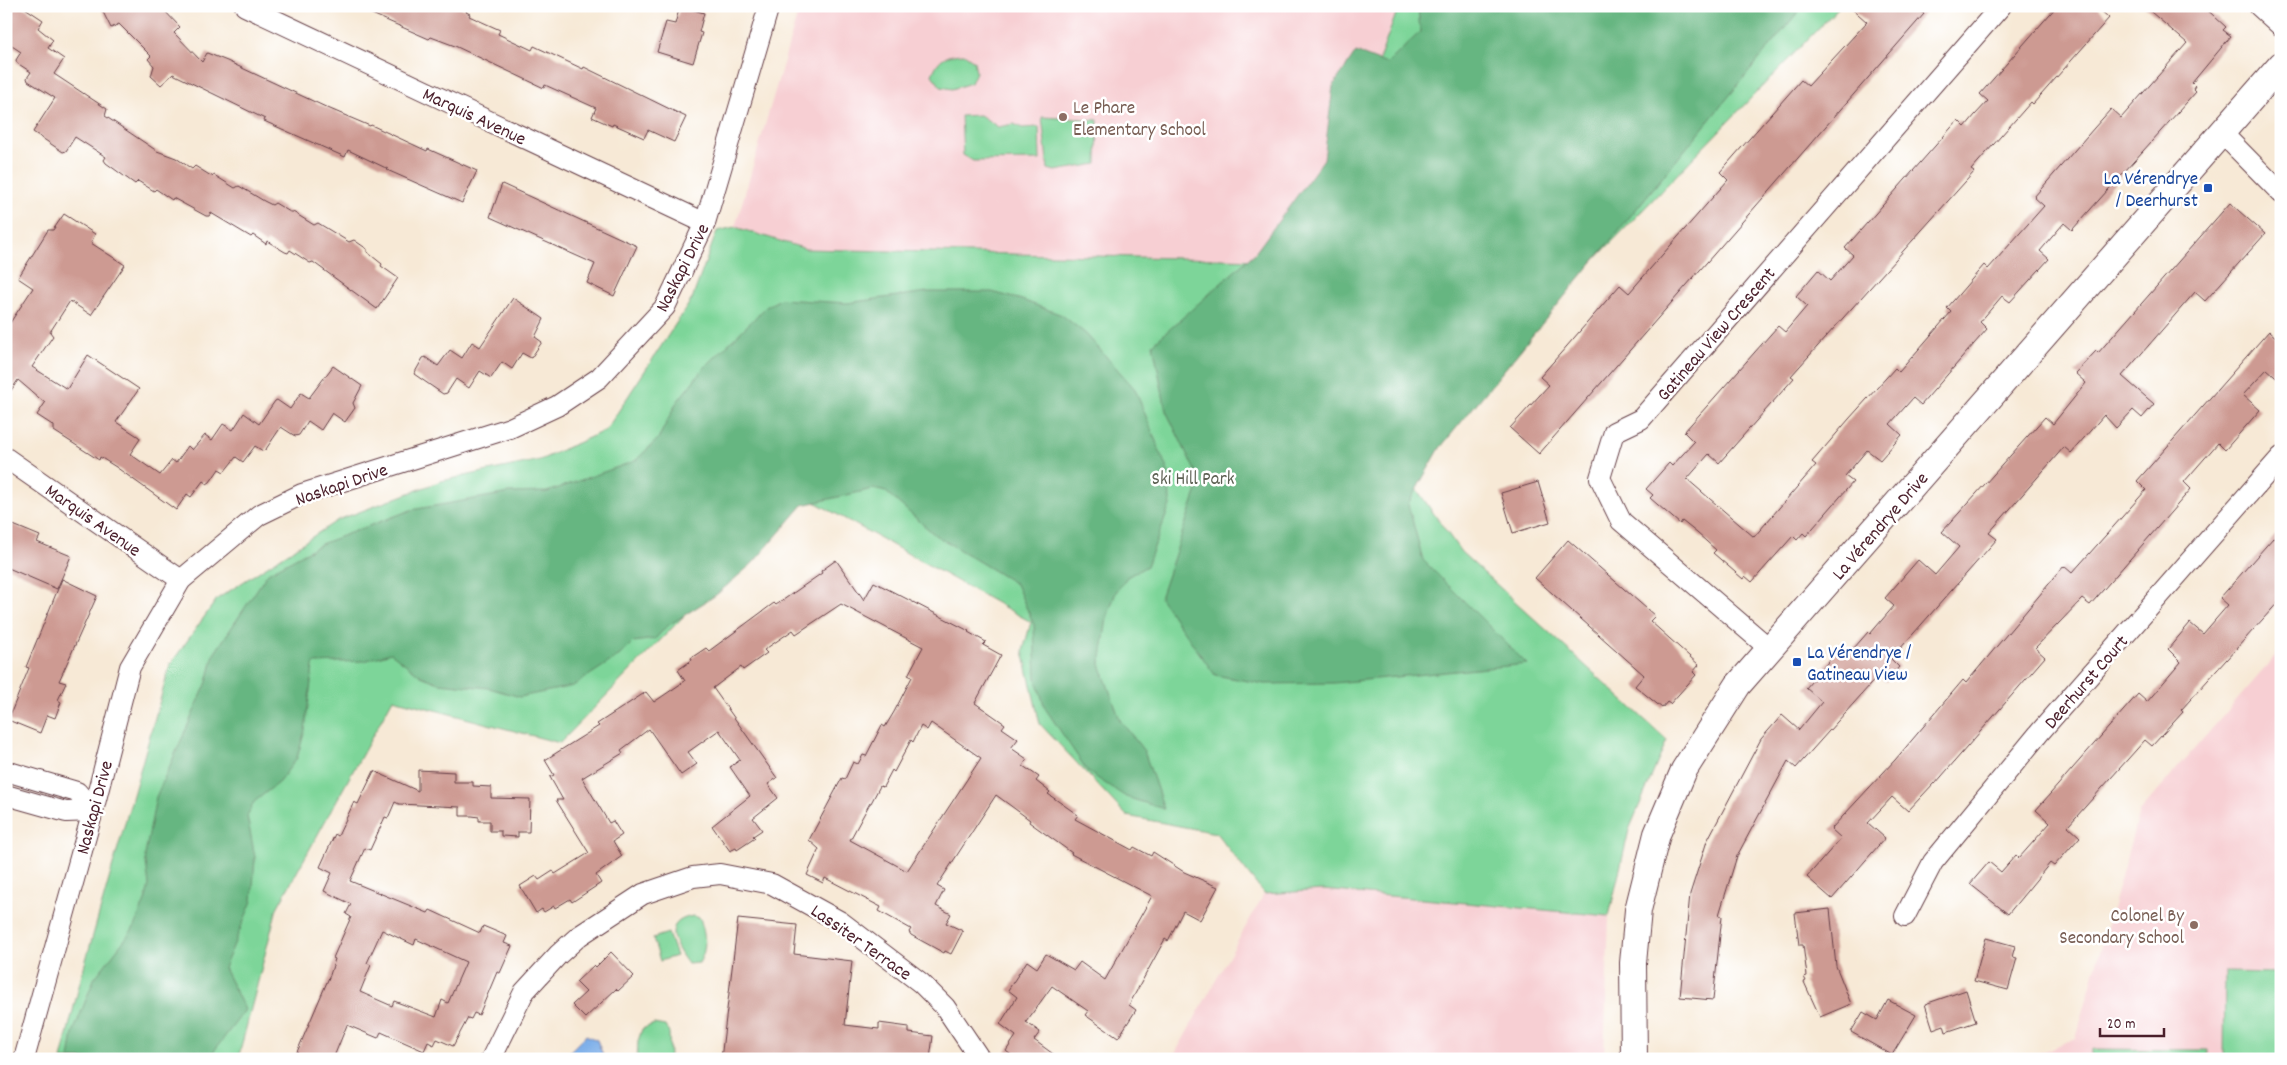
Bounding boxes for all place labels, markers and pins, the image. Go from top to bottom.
place label: Le Phare Elementary School [1073,96,1206,145]
marker: Le Phare Elementary School [1057,111,1069,123]
place label: La Vérendrye / Deerhurst [2103,167,2198,216]
marker: La Vérendrye / Deerhurst [2202,182,2214,194]
place label: La Vérendrye / Gatineau View [1807,641,1911,690]
marker: La Vérendrye / Gatineau View [1791,656,1803,668]
place label: Colonel By Secondary School [2059,904,2184,953]
marker: Colonel By Secondary School [2188,919,2200,931]

